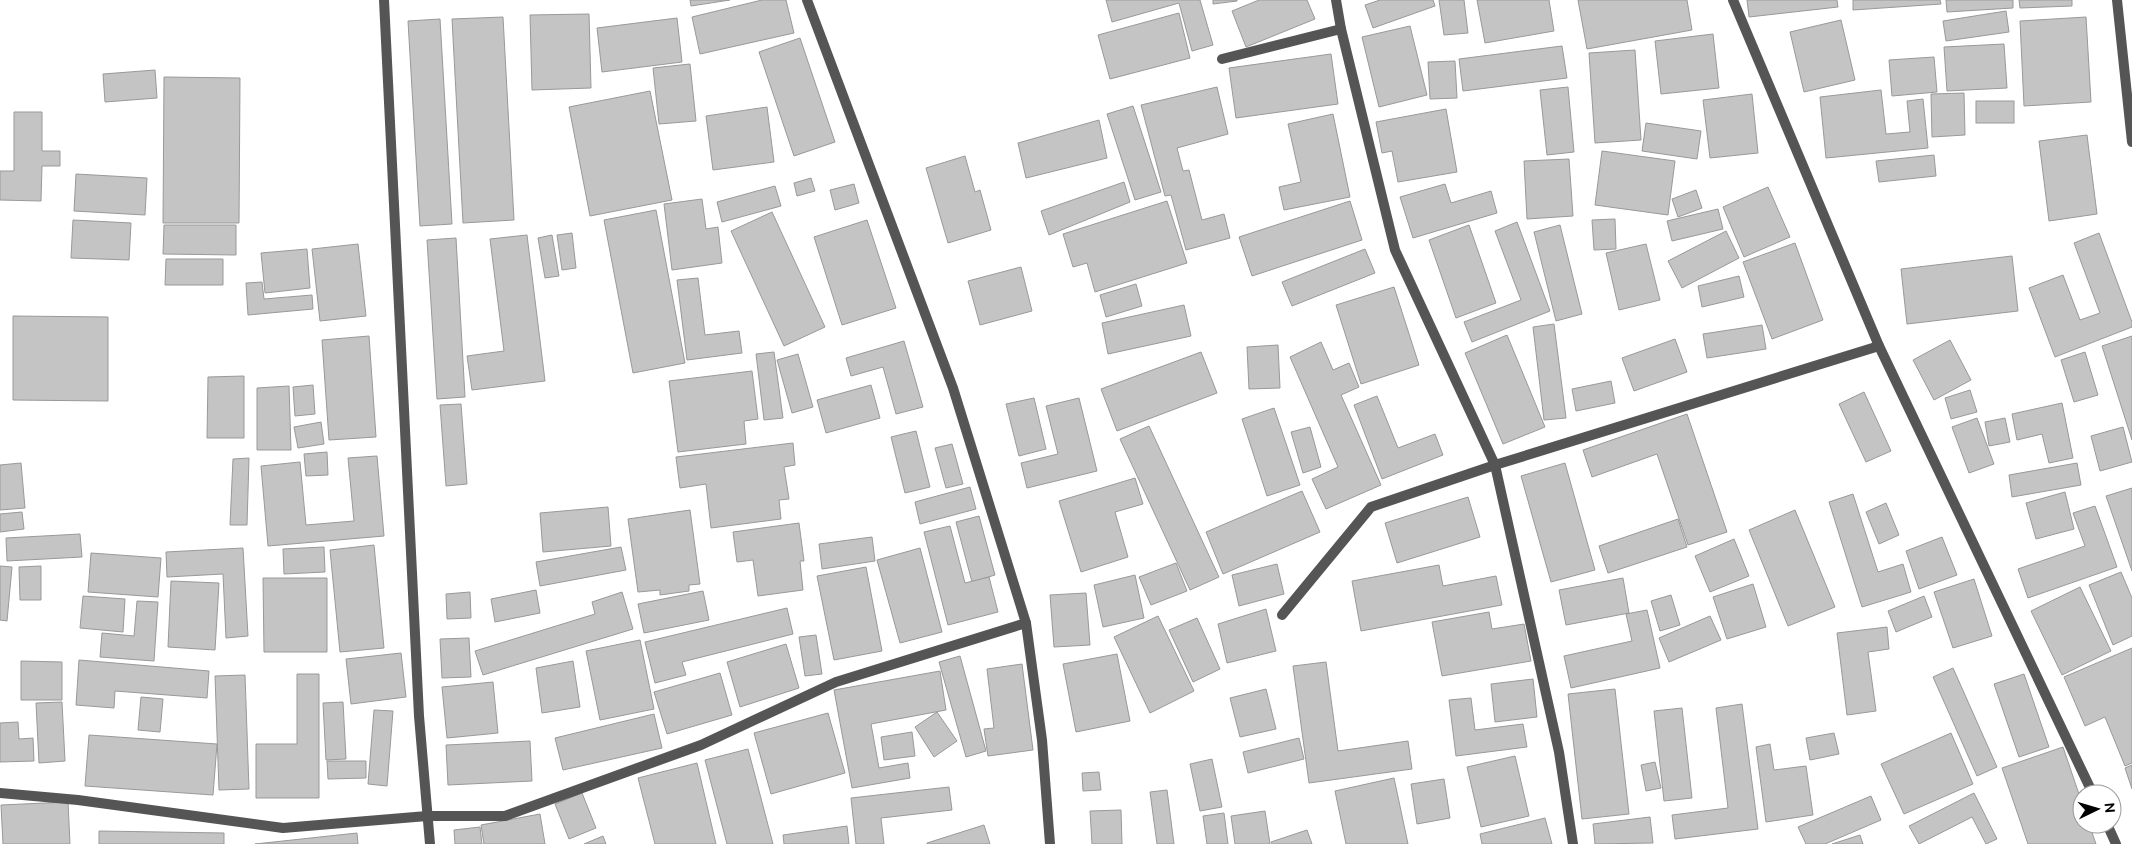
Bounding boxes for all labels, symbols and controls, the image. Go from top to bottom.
north arrow [2072,784,2122,834]
text: N [2102,802,2118,814]

